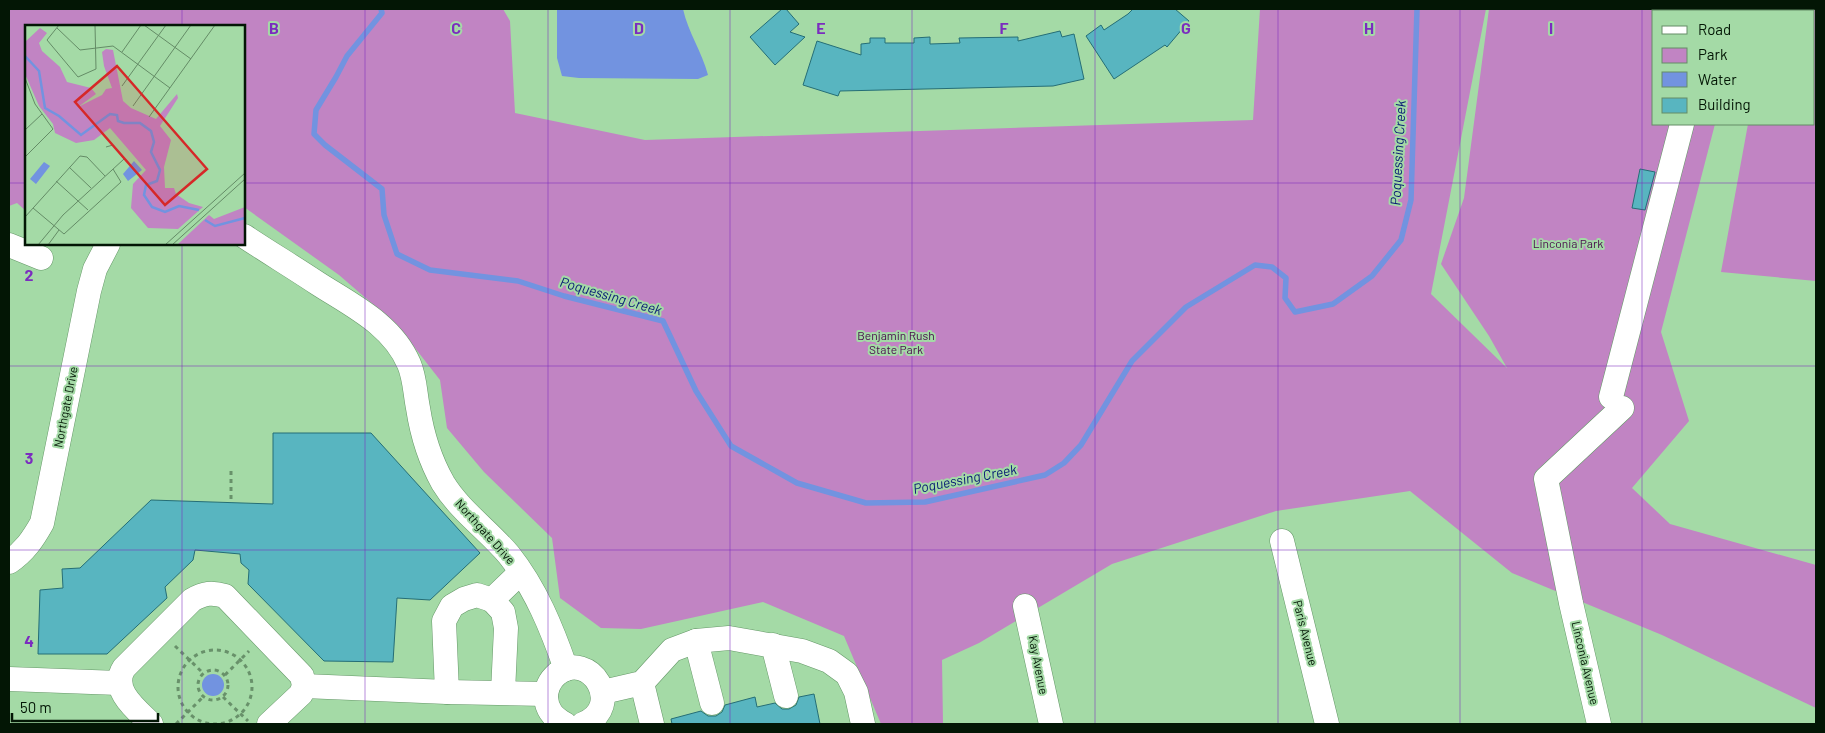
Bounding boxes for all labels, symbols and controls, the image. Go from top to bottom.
legend [1652,10,1815,125]
text: B [269,18,279,37]
text: C [451,18,461,37]
text: D [634,18,644,37]
text: E [816,18,826,37]
text: F [1000,18,1009,37]
text: G [1181,18,1191,37]
text: H [1364,18,1374,37]
text: I [1549,18,1553,37]
text: Road [1698,20,1731,38]
inset map [25,25,245,245]
text: Park [1698,45,1728,63]
text: Water [1698,70,1737,88]
text: Building [1698,95,1751,113]
water label: Poquessing Creek [1386,100,1409,206]
park label: Linconia Park [1533,236,1603,250]
text: 2 [25,265,34,284]
water label: Poquessing Creek [558,273,664,318]
park label: Benjamin Rush State Park [857,328,935,356]
street label: Northgate Drive [50,365,80,449]
text: 3 [25,448,33,467]
water label: Poquessing Creek [912,460,1018,497]
street label: Northgate Drive [453,496,518,567]
street label: Paris Avenue [1291,599,1321,667]
street label: Linconia Avenue [1570,620,1602,706]
text: 4 [24,631,34,650]
street label: Kay Avenue [1026,634,1052,695]
scale bar [12,690,159,722]
text: 50 m [20,698,52,716]

